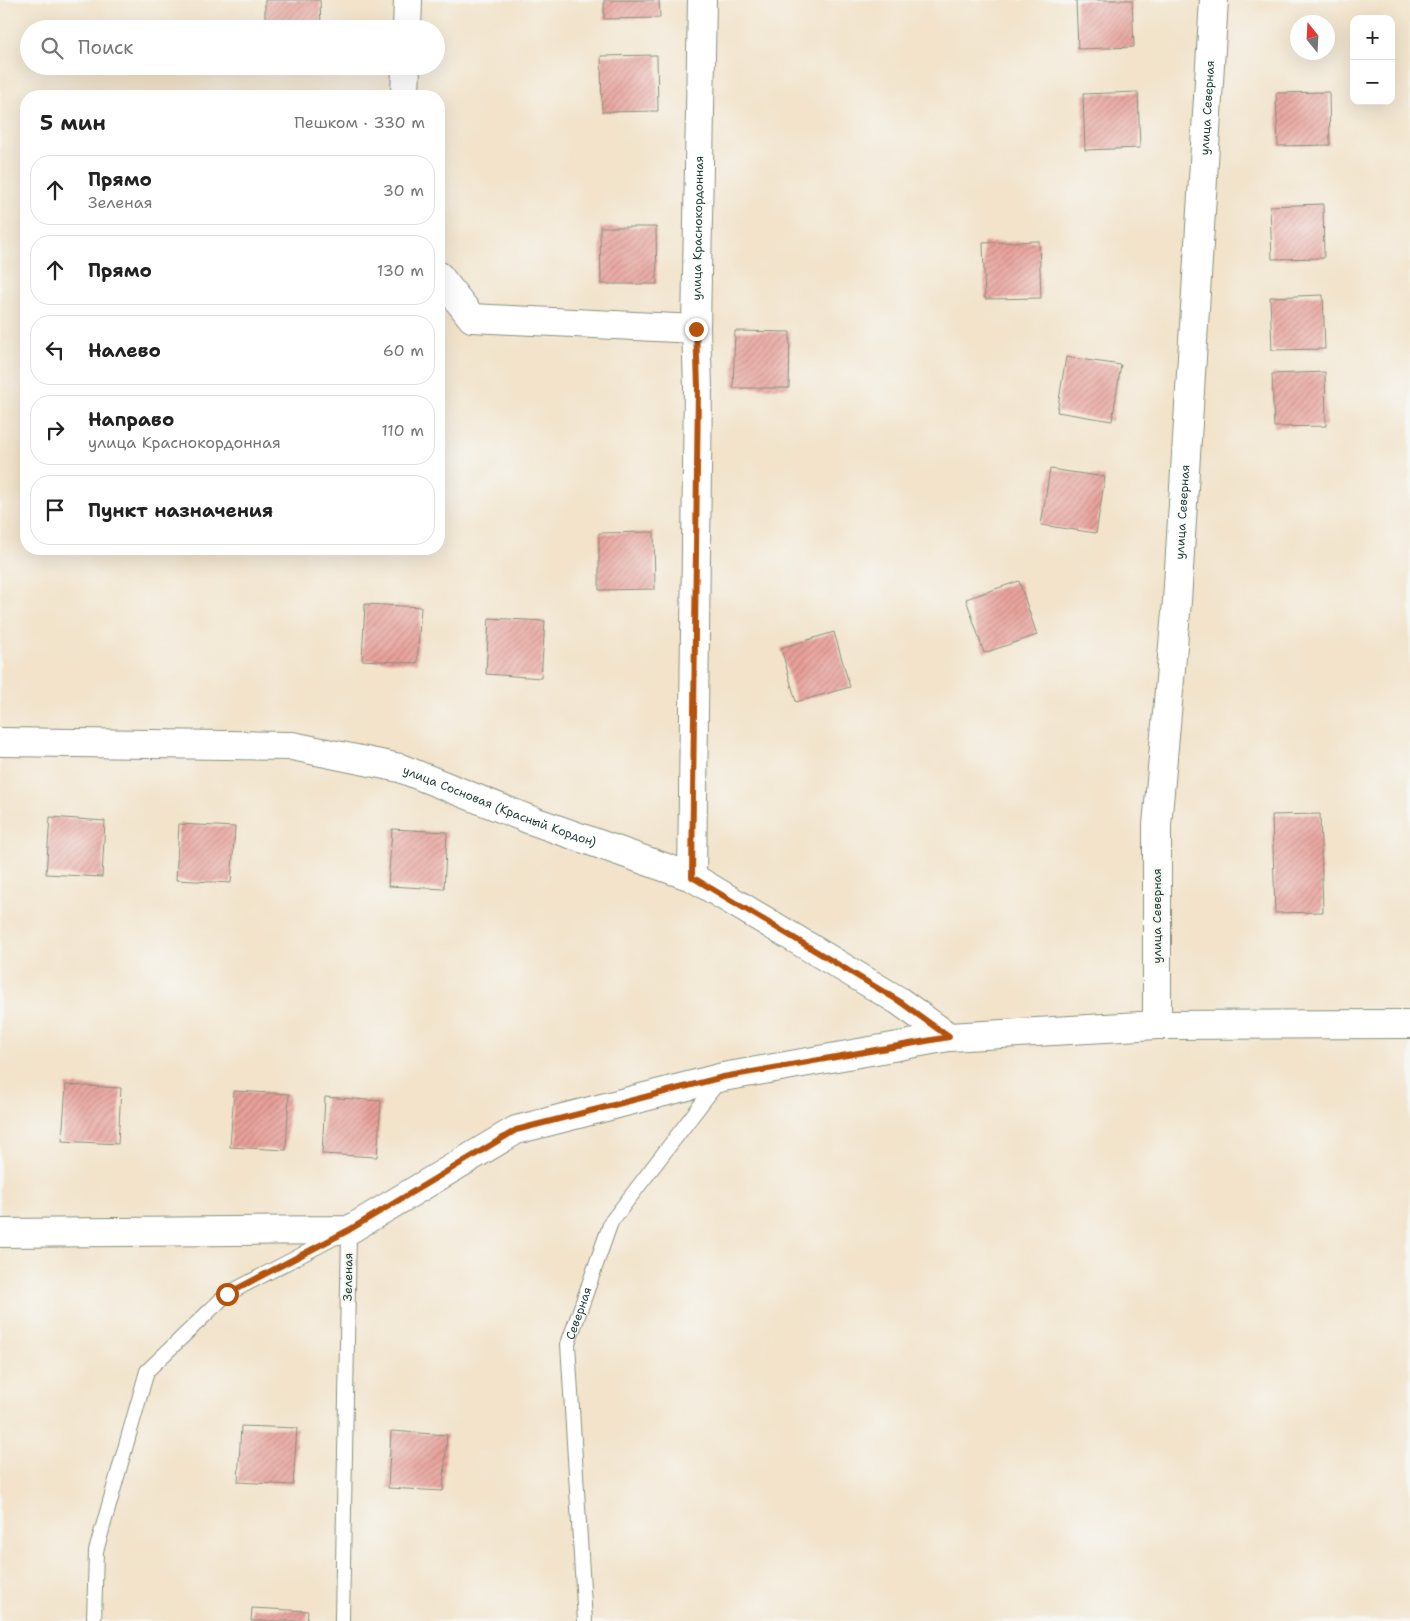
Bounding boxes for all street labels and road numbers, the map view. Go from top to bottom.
street label: улица Северная [1196,60,1218,156]
street label: улица Краснокордонная [689,156,707,301]
street label: улица Северная [1172,464,1193,560]
street label: улица Сосновая (Красный Кордон) [401,762,599,851]
street label: улица Северная [1149,868,1165,964]
street label: Зеленая [340,1253,356,1301]
street label: Северная [562,1285,595,1342]

